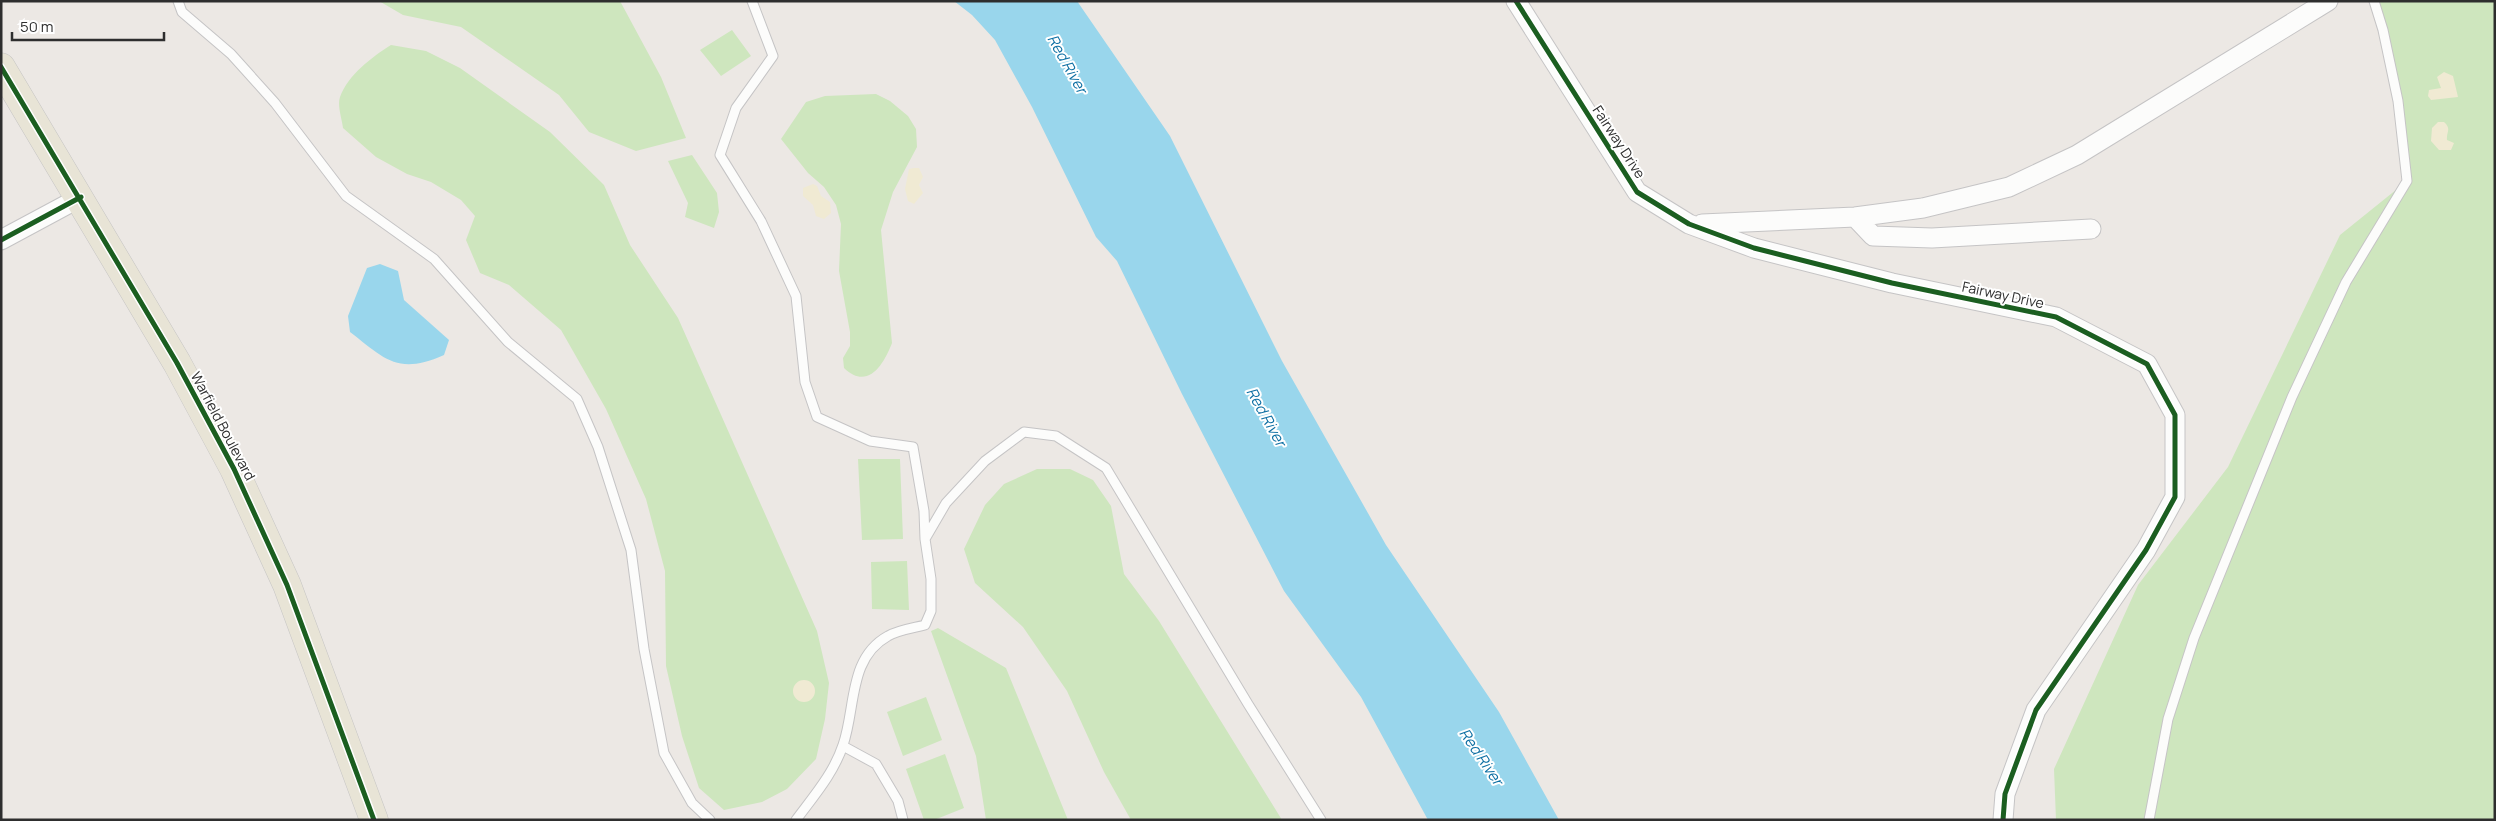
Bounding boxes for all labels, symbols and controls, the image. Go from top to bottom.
scale bar [12,10,165,42]
text: 50 m [20,16,54,37]
water label: Red River [1043,30,1094,99]
street label: Fairway Drive [1589,102,1650,182]
street label: Fairway Drive [1960,277,2046,312]
street label: Warfield Boulevard [187,368,260,483]
water label: Red River [1242,383,1293,452]
water label: Red River [1455,724,1510,792]

